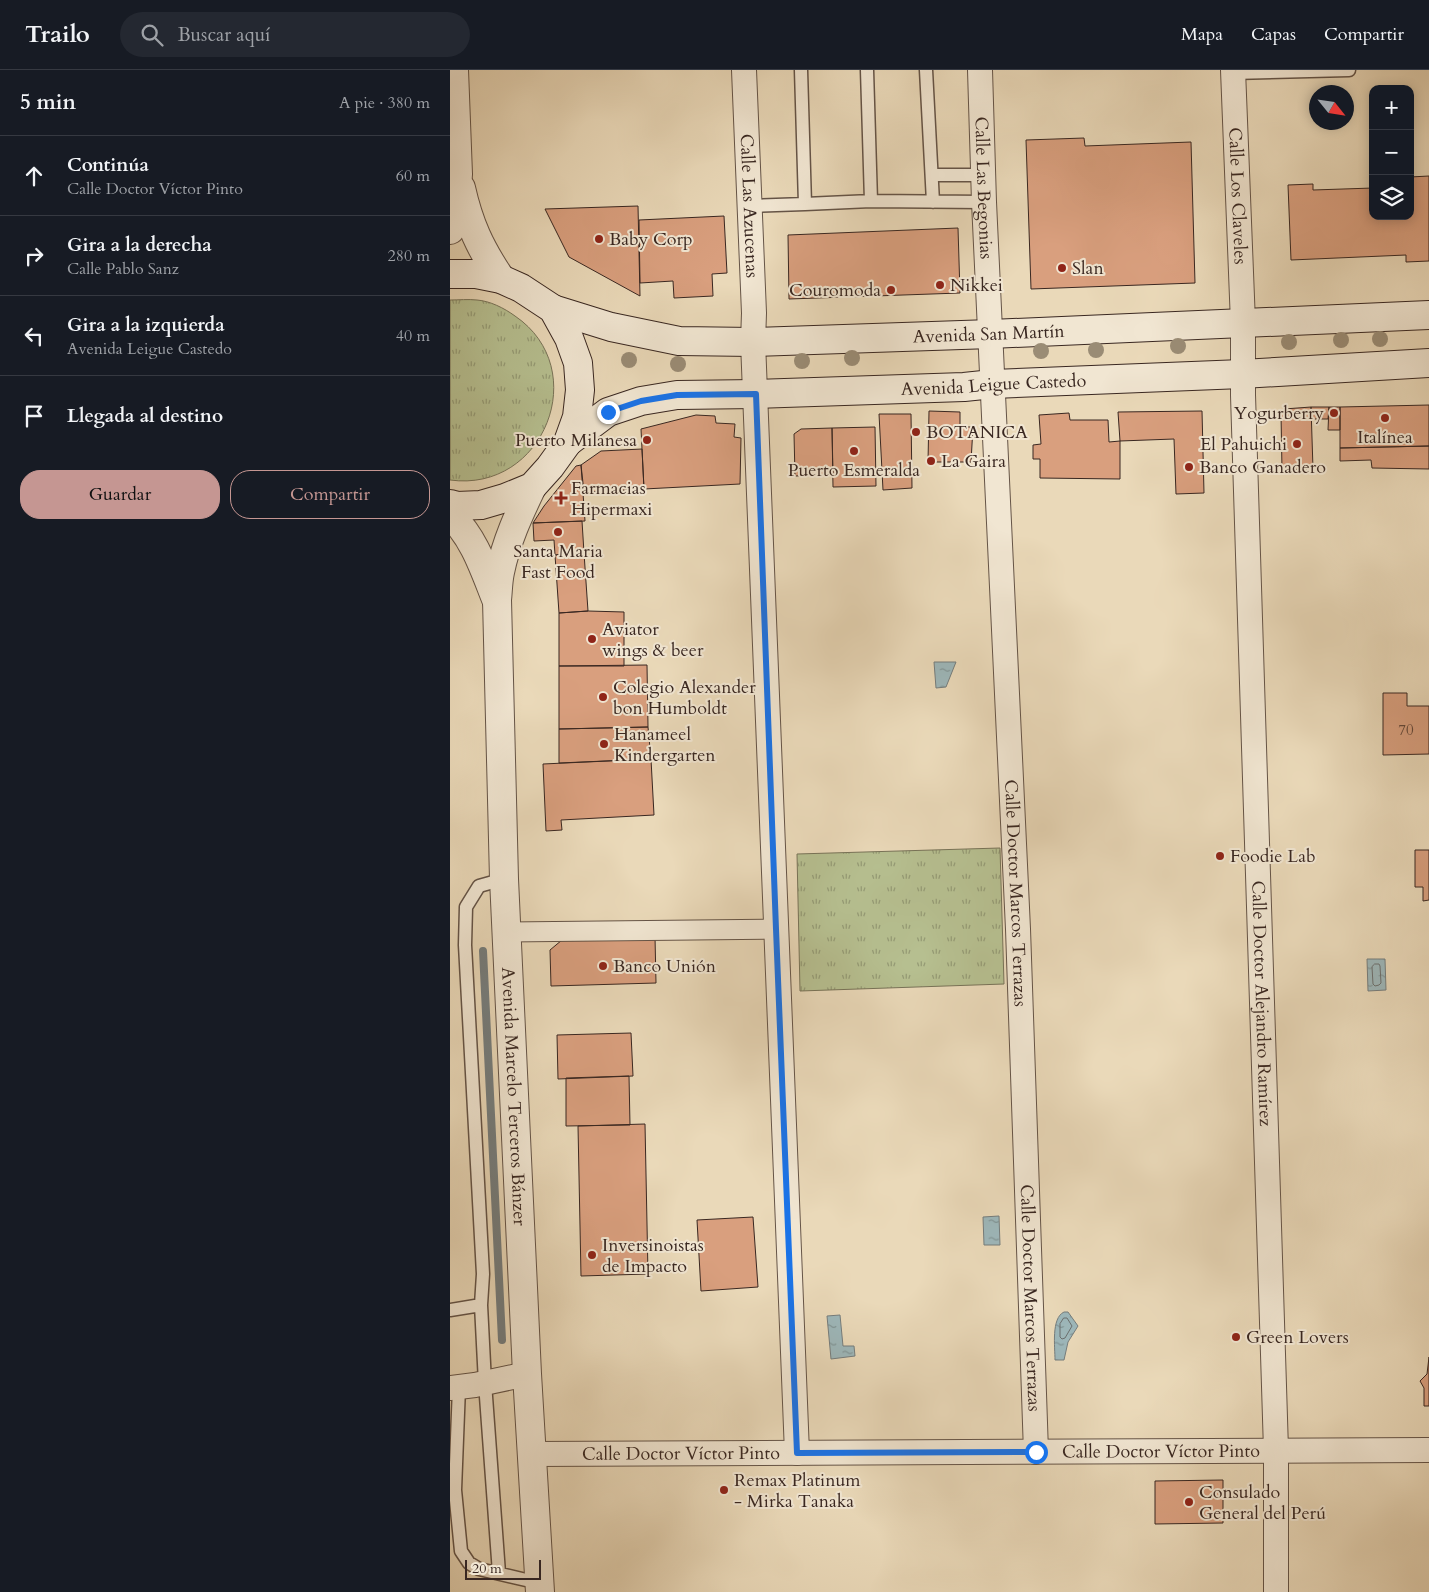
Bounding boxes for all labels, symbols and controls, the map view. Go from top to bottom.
search box [120,12,470,57]
text: Trailo [25,18,90,51]
icon: search [138,21,166,49]
text: Buscar aquí [178,22,270,48]
text: Mapa [1181,22,1223,47]
text: Capas [1251,22,1296,47]
text: Compartir [1324,22,1404,47]
north arrow [1309,85,1354,130]
map controls [1369,85,1414,220]
button: + [1369,85,1414,130]
text: 5 min [20,88,76,117]
text: A pie · 380 m [339,92,430,114]
street label: Calle Las Begonias [968,116,999,260]
street label: Calle Los Claveles [1222,127,1253,265]
button: − [1369,130,1414,175]
street label: Calle Las Azucenas [734,133,765,279]
text: Continúa [67,152,149,178]
icon: ahead [20,162,48,190]
text: 60 m [396,165,430,187]
button: layers [1369,175,1414,220]
text: Calle Doctor Víctor Pinto [67,178,243,200]
place label: Baby Corp [609,227,693,252]
text: Gira a la derecha [67,232,212,258]
marker: Baby Corp [593,233,605,245]
icon: right [20,242,48,270]
text: 280 m [388,245,430,267]
place label: Slan [1072,256,1104,281]
text: Calle Pablo Sanz [67,258,179,280]
marker: Slan [1056,262,1068,274]
place label: Nikkei [950,273,1003,298]
place label: Couromoda [789,278,881,303]
marker: Nikkei [934,279,946,291]
marker: Couromoda [885,284,897,296]
text: Gira a la izquierda [67,312,225,338]
street label: Avenida San Martín [912,319,1066,350]
icon: left [20,322,48,350]
text: 40 m [396,325,430,347]
text: Avenida Leigue Castedo [67,338,232,360]
street label: Avenida Leigue Castedo [900,368,1087,402]
route end [597,401,620,424]
place label: Yogurberry [1234,401,1324,426]
icon: arrive [20,402,48,430]
text: Llegada al destino [67,403,223,429]
marker: Yogurberry [1328,407,1340,419]
marker: Italínea [1379,412,1391,424]
place label: BOTANICA [926,420,1028,445]
place label: Italínea [1357,425,1413,450]
marker: BOTANICA [910,426,922,438]
place label: Puerto Milanesa [515,428,637,453]
place label: El Pahuichi [1200,432,1287,457]
marker: Puerto Milanesa [641,434,653,446]
marker: El Pahuichi [1291,438,1303,450]
marker: Puerto Esmeralda [848,445,860,457]
place label: La Gaira [941,449,1006,474]
marker: La Gaira [925,455,937,467]
place label: Banco Ganadero [1199,455,1326,480]
place label: Puerto Esmeralda [788,458,920,483]
marker: Banco Ganadero [1183,461,1195,473]
button: Guardar [20,470,220,519]
button: Compartir [230,470,430,519]
place label: Farmacias Hipermaxi [571,476,652,522]
marker: Farmacias Hipermaxi [555,492,567,504]
marker: Santa Maria Fast Food [552,526,564,538]
place label: Santa Maria Fast Food [513,539,603,585]
place label: Aviator wings & beer [602,617,704,663]
marker: Aviator wings & beer [586,633,598,645]
place label: Colegio Alexander bon Humboldt [613,675,756,721]
marker: Colegio Alexander bon Humboldt [597,691,609,703]
house number: 70 [1398,720,1414,740]
place label: Hanameel Kindergarten [614,722,716,768]
marker: Hanameel Kindergarten [598,738,610,750]
street label: Calle Doctor Marcos Terrazas [998,779,1033,1007]
place label: Foodie Lab [1230,844,1316,869]
marker: Foodie Lab [1214,850,1226,862]
street label: Calle Doctor Alejandro Ramírez [1245,880,1278,1127]
place label: Banco Unión [613,954,717,979]
marker: Banco Unión [597,960,609,972]
street label: Avenida Marcelo Terceros Bánzer [495,966,532,1227]
street label: Calle Doctor Marcos Terrazas [1014,1184,1047,1412]
place label: Inversinoistas de Impacto [602,1233,704,1279]
marker: Inversinoistas de Impacto [586,1249,598,1261]
place label: Green Lovers [1246,1325,1349,1350]
marker: Green Lovers [1230,1331,1242,1343]
street label: Calle Doctor Víctor Pinto [1062,1439,1260,1465]
street label: Calle Doctor Víctor Pinto [582,1441,780,1467]
route start [1025,1441,1048,1464]
place label: Remax Platinum - Mirka Tanaka [734,1468,861,1514]
place label: Consulado General del Perú [1199,1480,1326,1526]
marker: Remax Platinum - Mirka Tanaka [718,1484,730,1496]
marker: Consulado General del Perú [1183,1496,1195,1508]
scale bar [465,1557,541,1580]
text: 20 m [472,1559,502,1578]

